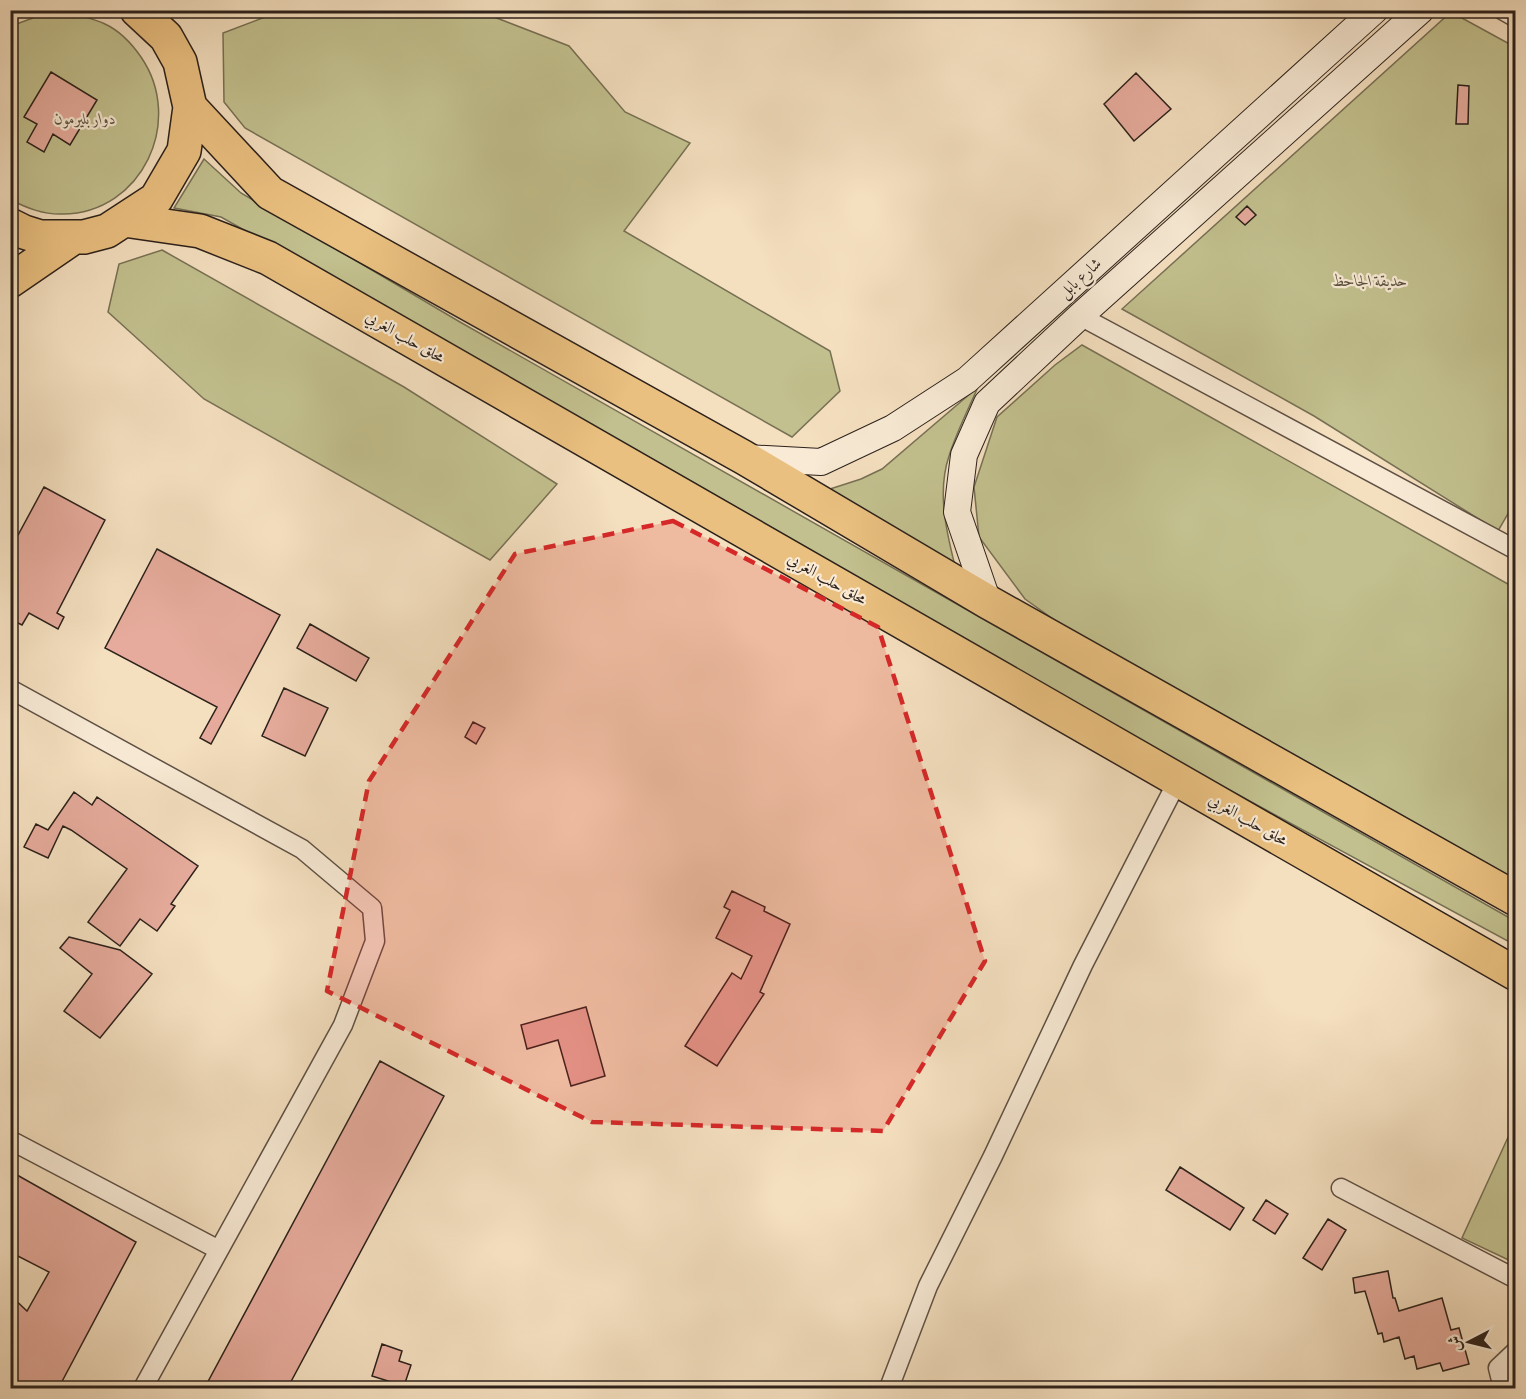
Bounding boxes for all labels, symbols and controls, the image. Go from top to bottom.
park label: دوار بليرمون [54,108,116,130]
street label: شارع بابل [1054,253,1108,305]
park label: حديقة الجاحظ [1333,270,1407,292]
street label: محلق حلب الغربي [361,306,449,370]
street label: محلق حلب الغربي [783,548,871,612]
street label: محلق حلب الغربي [1204,789,1292,853]
north arrow [1439,1312,1499,1372]
text: ش [1443,1334,1467,1353]

